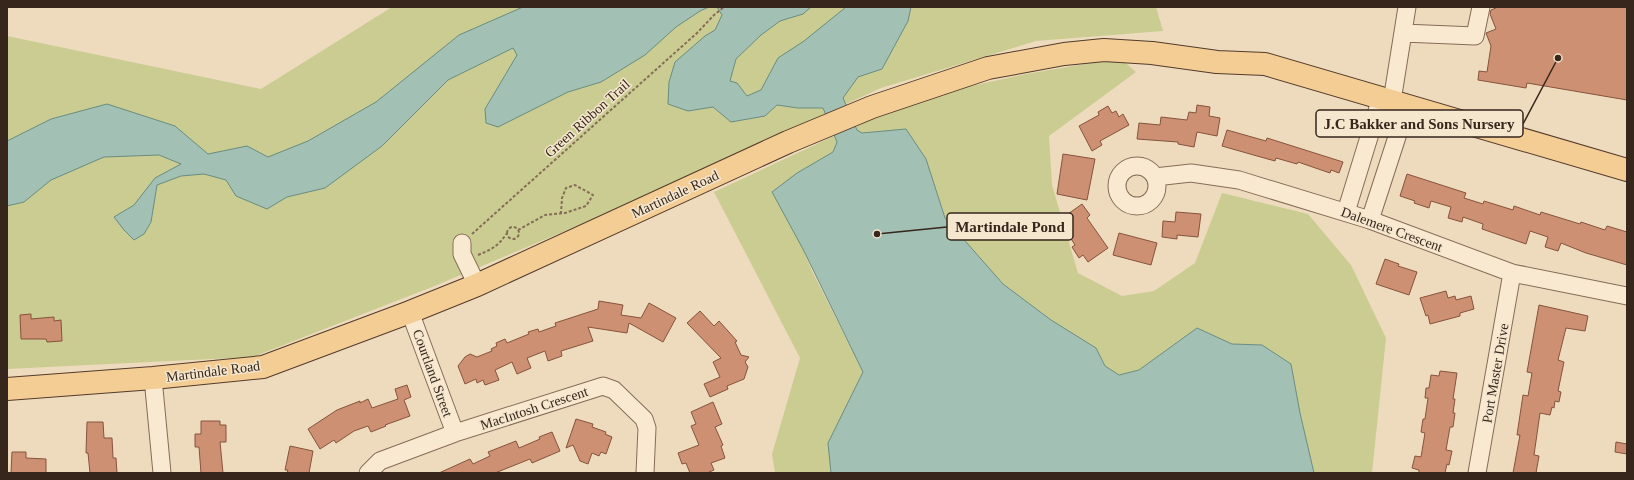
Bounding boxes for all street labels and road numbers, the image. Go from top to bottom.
street label: Green Ribbon Trail [542,76,633,160]
street label: Martindale Road [629,168,721,221]
street label: Dalemere Crescent [1339,204,1445,255]
street label: Port Master Drive [1479,322,1512,424]
street label: Courtland Street [410,327,455,419]
street label: Martindale Road [165,358,261,385]
street label: MacIntosh Crescent [478,384,590,433]

